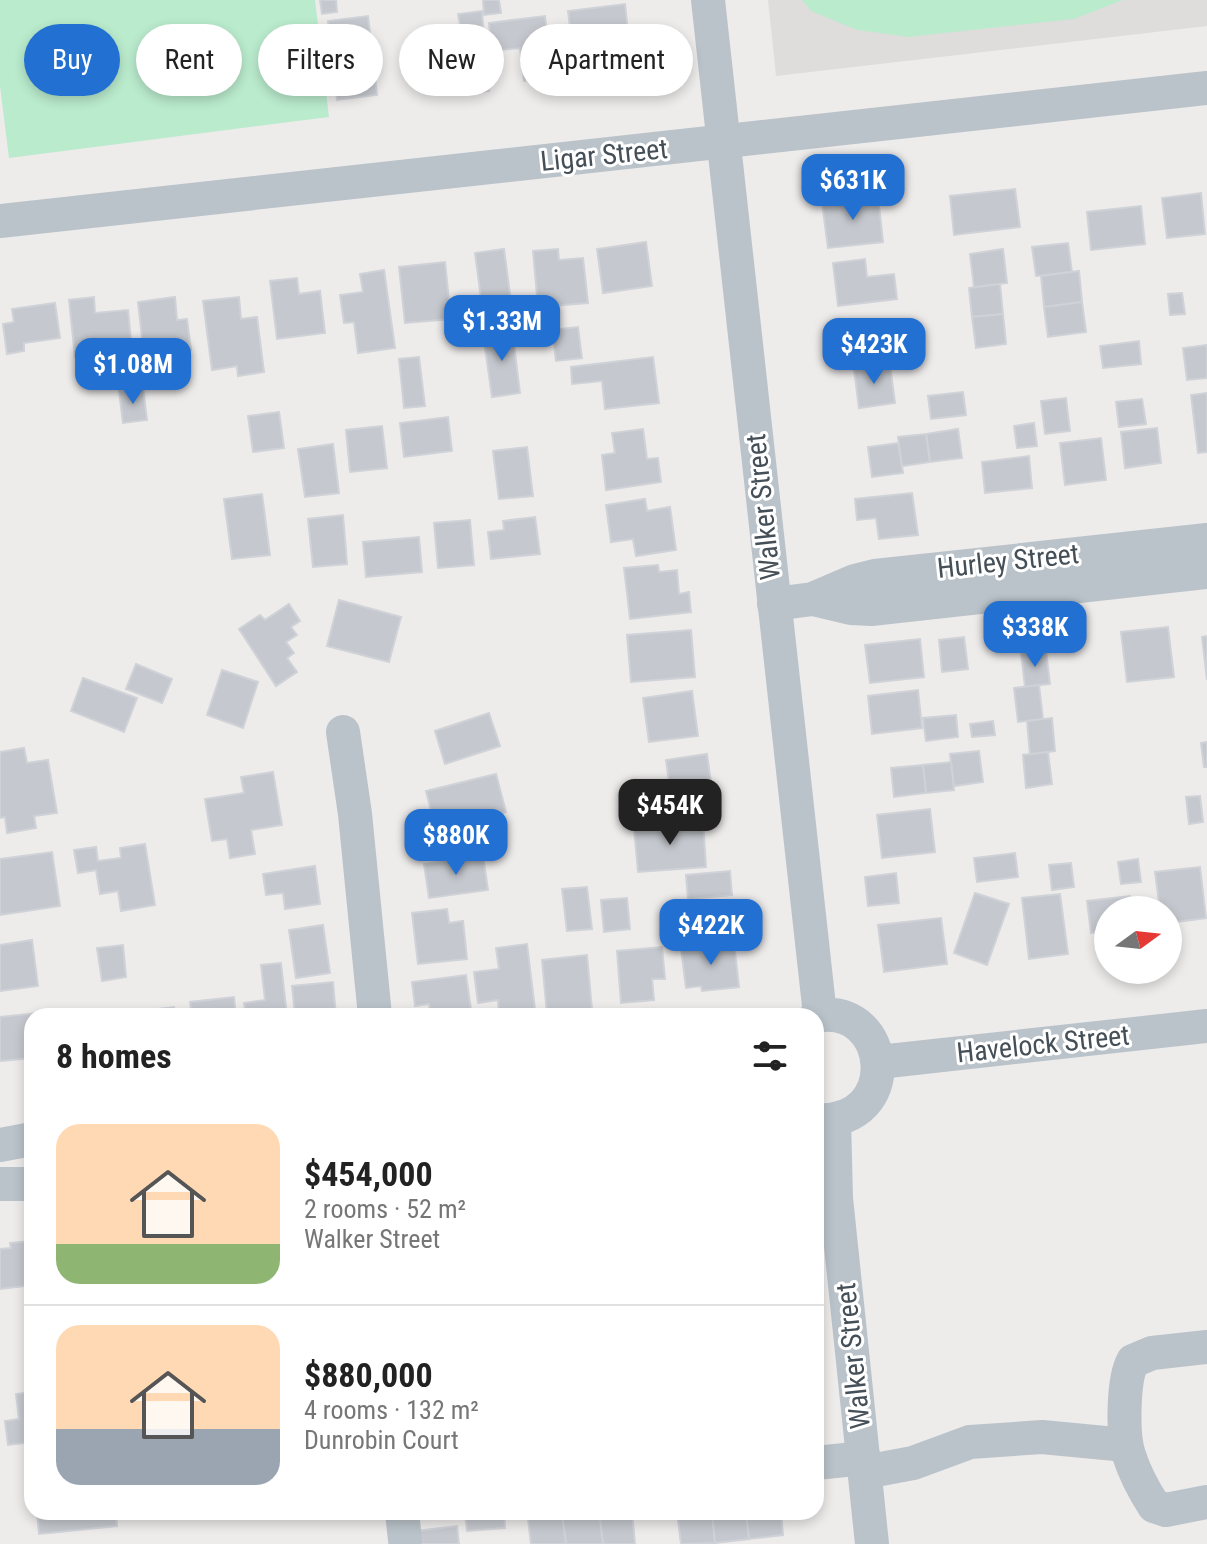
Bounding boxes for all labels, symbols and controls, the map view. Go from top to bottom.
chip: Buy [24,24,120,96]
chip: Rent [136,24,242,96]
chip: Filters [258,24,383,96]
chip: New [399,24,504,96]
chip: Apartment [520,24,693,96]
street label: Ligar Street [539,132,669,178]
pin: $631K [797,154,909,222]
text: $631K [820,165,886,195]
pin: $1.33M [437,295,567,363]
text: $1.33M [462,306,542,336]
pin: $423K [818,318,930,386]
text: $423K [841,329,907,359]
pin: $1.08M [68,338,198,406]
text: $1.08M [93,349,173,379]
street label: Walker Street [739,432,787,582]
street label: Hurley Street [935,537,1081,585]
pin: $338K [979,601,1091,669]
text: $338K [1002,612,1068,642]
pin: $454K [614,779,726,847]
text: $454K [637,790,703,820]
pin: $880K [400,809,512,877]
text: $880K [423,820,489,850]
north arrow [1094,896,1182,984]
map controls [1094,896,1182,984]
pin: $422K [655,899,767,967]
text: $422K [678,910,744,940]
street label: Havelock Street [955,1019,1131,1069]
icon: filters [748,1034,792,1078]
text: 8 homes [56,1036,172,1076]
text: $454,000 [304,1154,433,1194]
icon: home [120,1156,216,1252]
text: 2 rooms · 52 m² [304,1194,466,1224]
text: Walker Street [304,1224,440,1254]
street label: Walker Street [829,1281,877,1431]
text: $880,000 [304,1355,433,1395]
icon: home [120,1357,216,1453]
text: 4 rooms · 132 m² [304,1395,479,1425]
text: Dunrobin Court [304,1425,459,1455]

